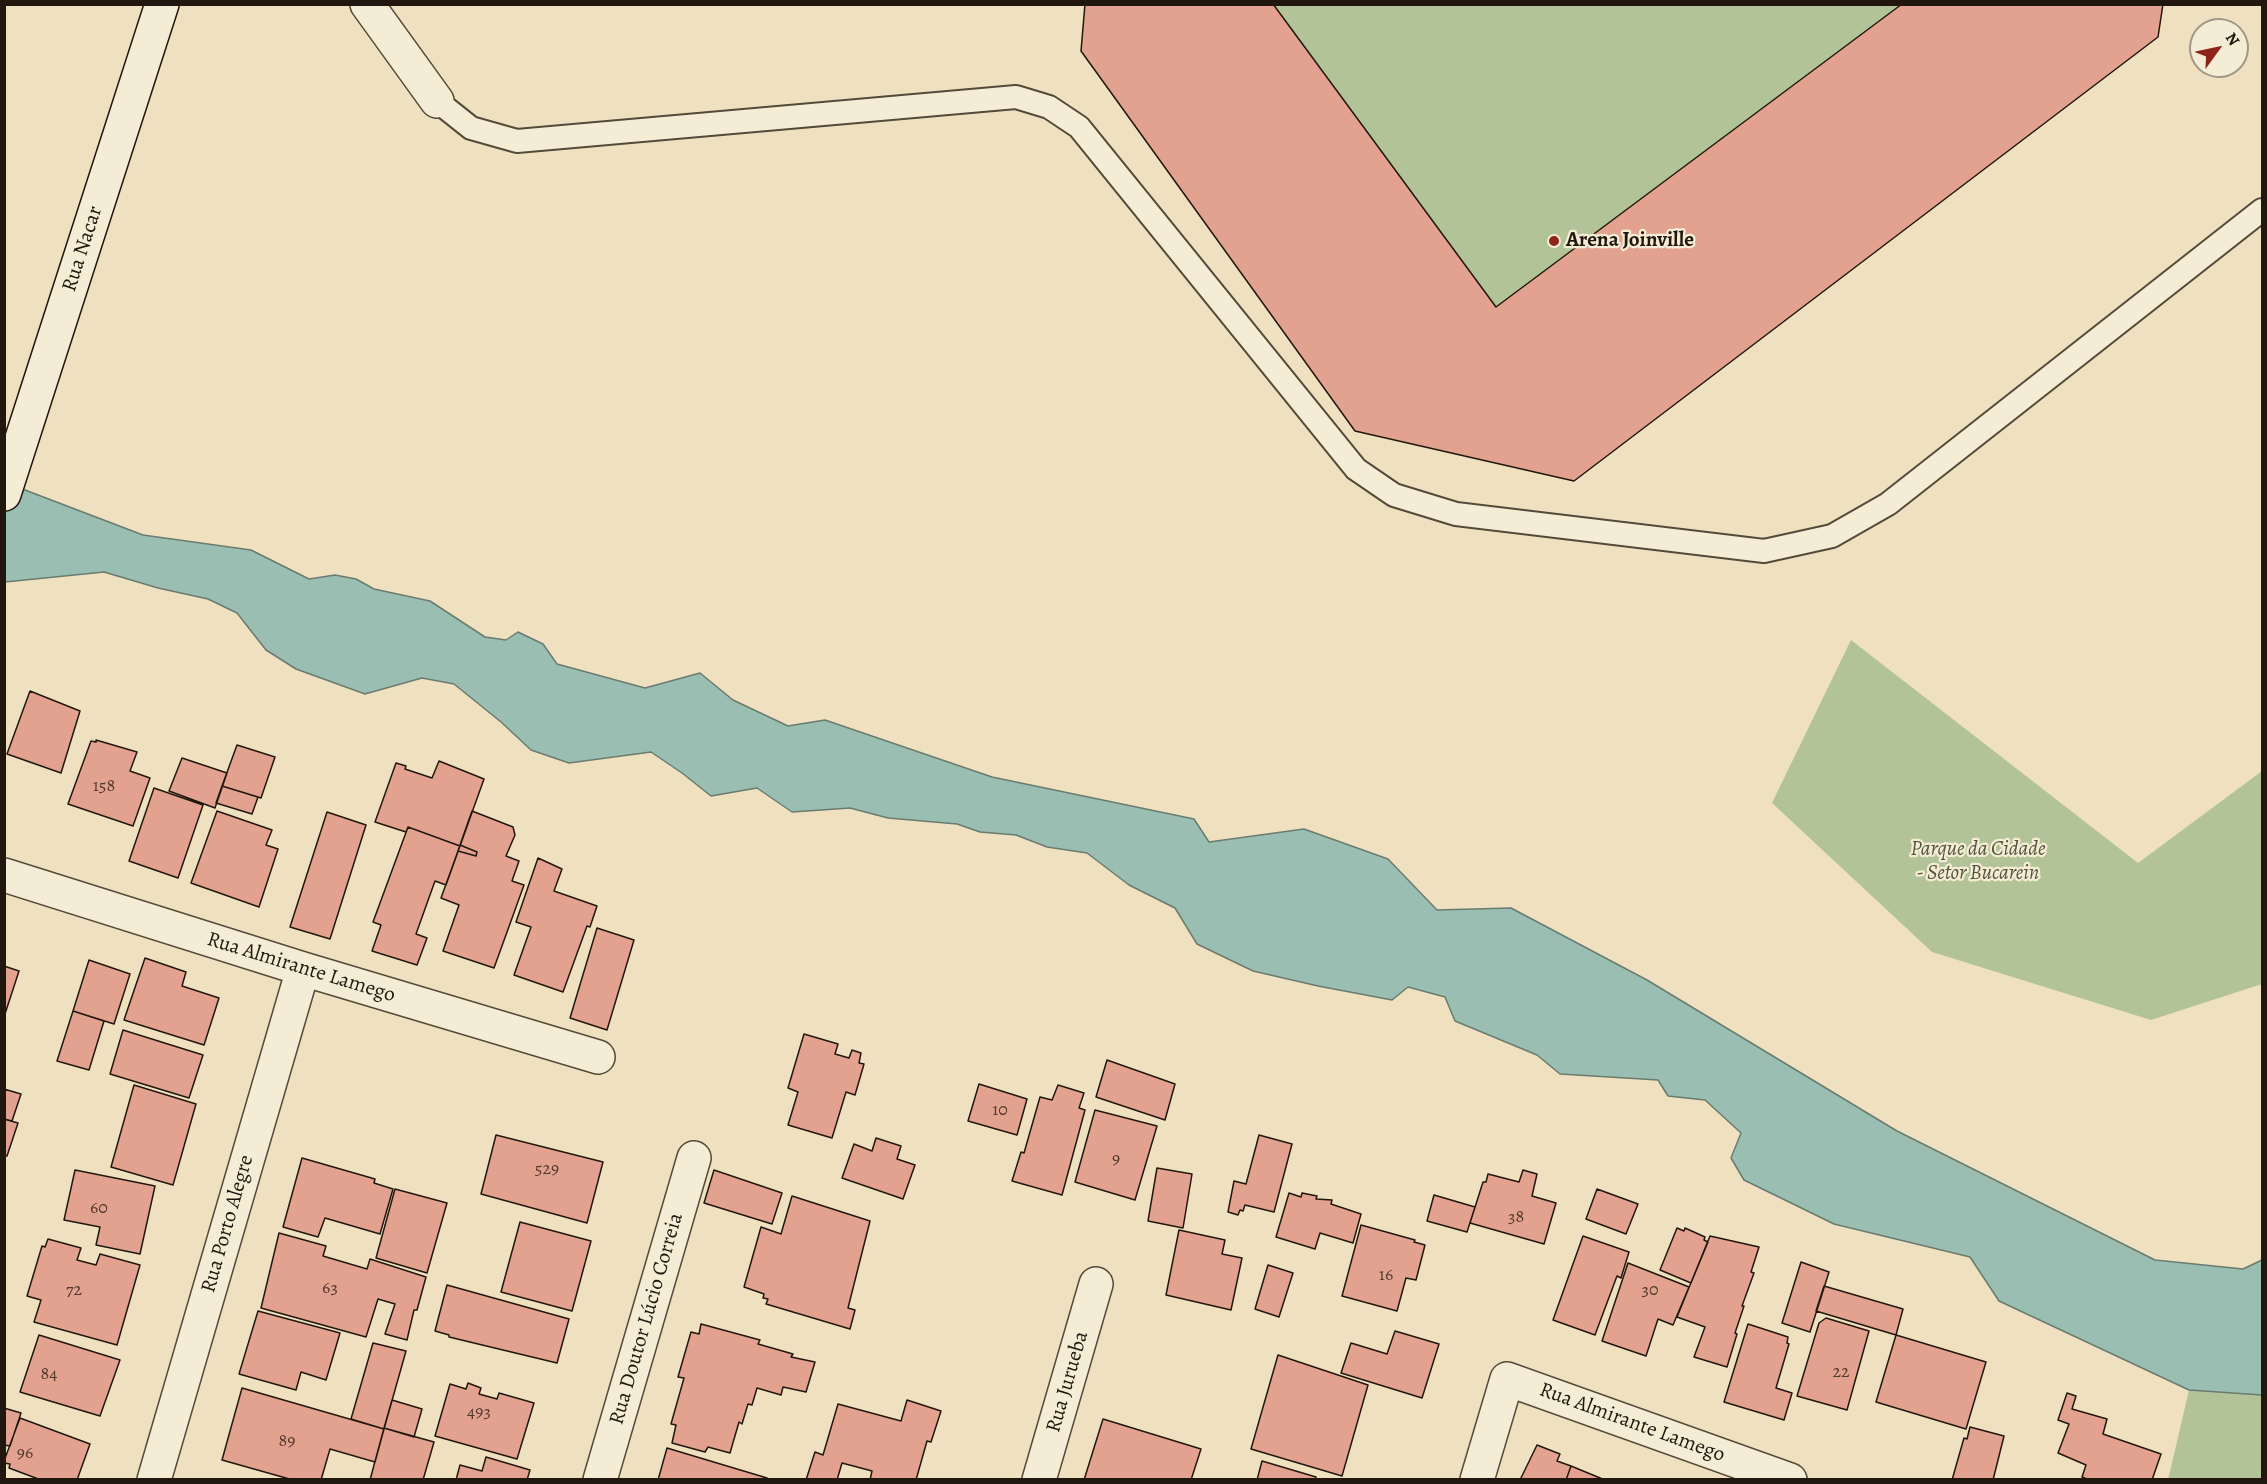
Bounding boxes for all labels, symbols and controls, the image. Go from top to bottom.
north arrow [2189,18,2249,78]
text: N [2220,28,2245,50]
street label: Rua Nacar [57,203,109,295]
place label: Arena Joinville [1566,228,1694,254]
marker: Arena Joinville [1547,234,1561,248]
house number: 158 [93,776,115,798]
park label: Parque da Cidade - Setor Bucarein [1911,837,2045,887]
street label: Rua Almirante Lamego [204,927,398,1009]
house number: 10 [992,1100,1008,1122]
house number: 9 [1112,1149,1120,1171]
street label: Rua Porto Alegre [196,1152,260,1296]
house number: 529 [535,1159,559,1181]
house number: 60 [90,1198,108,1220]
house number: 38 [1508,1207,1524,1229]
street label: Rua Doutor Lúcio Correia [605,1210,689,1428]
house number: 16 [1379,1265,1393,1287]
house number: 63 [322,1278,338,1300]
house number: 72 [66,1280,82,1302]
house number: 30 [1641,1280,1659,1302]
street label: Rua Jurueba [1042,1328,1094,1436]
house number: 22 [1832,1362,1850,1384]
house number: 84 [41,1364,57,1386]
street label: Rua Almirante Lamego [1536,1378,1728,1468]
house number: 493 [467,1402,491,1424]
house number: 89 [279,1431,295,1453]
house number: 96 [17,1443,33,1465]

